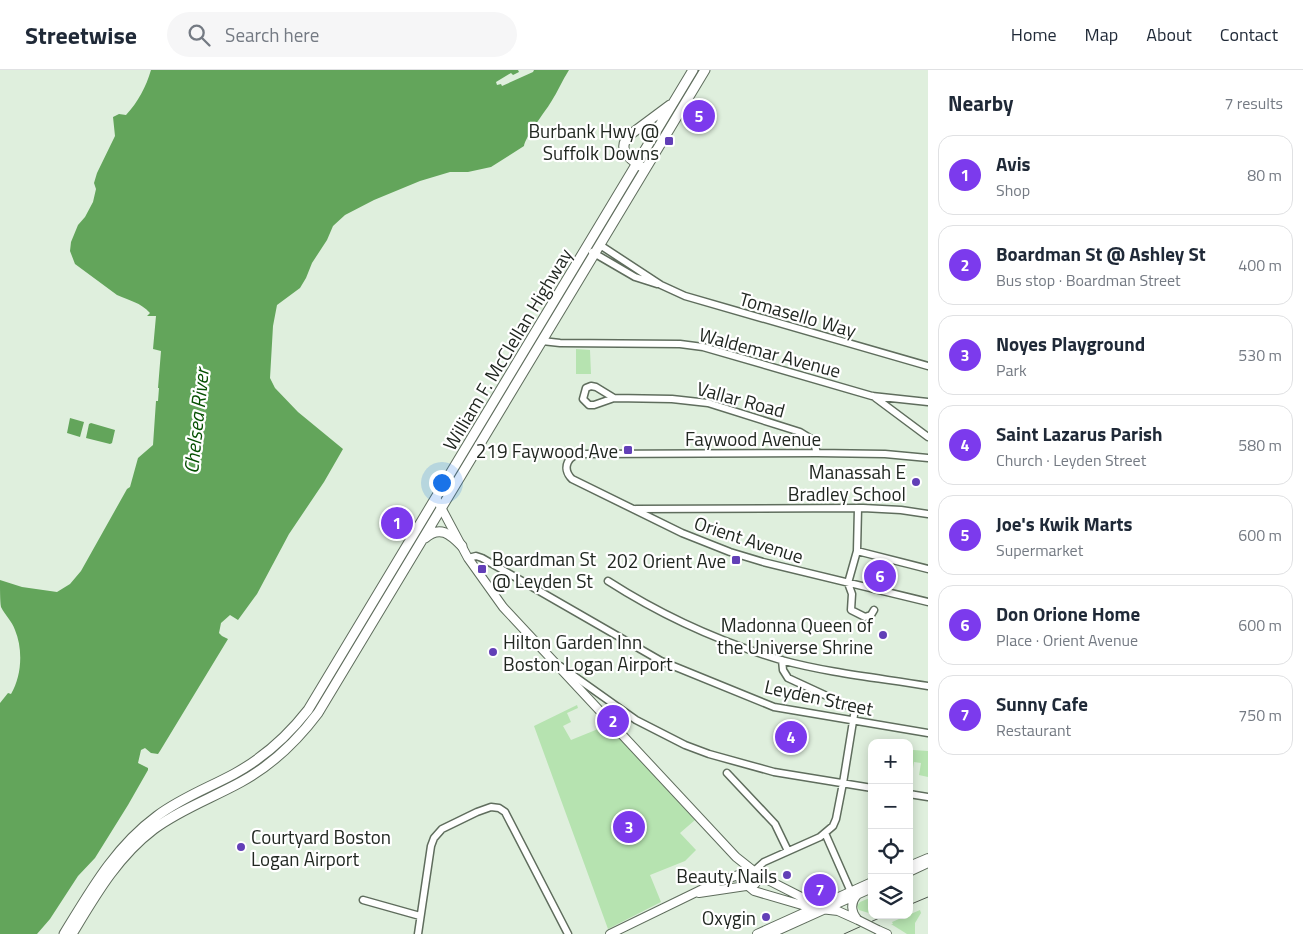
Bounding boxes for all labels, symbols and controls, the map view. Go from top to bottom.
search box [167,12,517,57]
text: Streetwise [25,17,137,53]
text: Search here [225,20,319,49]
icon: search [185,21,213,49]
text: Home [1011,21,1057,48]
text: Map [1085,21,1118,48]
text: About [1146,21,1192,48]
text: Contact [1220,21,1278,48]
text: Nearby [948,87,1013,119]
text: 7 results [1224,91,1283,115]
pin: 5 [683,97,715,135]
place label: Burbank Hwy @ Suffolk Downs [528,116,659,167]
marker: Burbank Hwy @ Suffolk Downs [663,135,675,147]
text: Avis [996,149,1031,178]
text: 1 [961,163,969,187]
text: 80 m [1247,163,1282,187]
text: Shop [996,178,1030,202]
text: Boardman St @ Ashley St [996,239,1206,268]
street label: William F. McClellan Highway [435,242,579,456]
text: 2 [961,253,969,277]
text: 400 m [1238,253,1282,277]
text: Bus stop · Boardman Street [996,268,1181,292]
street label: Tomasello Way [736,283,860,345]
street label: Waldemar Avenue [696,319,844,385]
text: Noyes Playground [996,329,1145,358]
text: 3 [961,343,969,367]
text: 530 m [1238,343,1282,367]
text: Park [996,358,1027,382]
water label: Chelsea River [175,364,217,475]
street label: Vallar Road [694,373,788,425]
text: Saint Lazarus Parish [996,419,1163,448]
street label: Faywood Avenue [685,424,821,453]
text: 4 [961,433,969,457]
text: 580 m [1238,433,1282,457]
place label: 219 Faywood Ave [476,436,618,465]
marker: 219 Faywood Ave [622,444,634,456]
text: Church · Leyden Street [996,448,1146,472]
place label: Manassah E Bradley School [788,457,906,508]
your location [429,470,455,496]
marker: Manassah E Bradley School [910,476,922,488]
pin: 1 [381,504,413,542]
street label: Orient Avenue [691,508,807,570]
text: Joe's Kwik Marts [996,509,1132,538]
text: 5 [961,523,969,547]
text: 600 m [1238,523,1282,547]
text: Supermarket [996,538,1083,562]
place label: Boardman St @ Leyden St [492,544,597,595]
place label: 202 Orient Ave [606,546,726,575]
marker: 202 Orient Ave [730,554,742,566]
pin: 6 [864,557,896,595]
marker: Boardman St @ Leyden St [476,563,488,575]
text: Don Orione Home [996,599,1140,628]
place label: Madonna Queen of the Universe Shrine [717,610,874,661]
text: 6 [961,613,969,637]
text: 600 m [1238,613,1282,637]
place label: Hilton Garden Inn Boston Logan Airport [503,627,673,678]
text: Place · Orient Avenue [996,628,1138,652]
marker: Madonna Queen of the Universe Shrine [877,629,889,641]
marker: Hilton Garden Inn Boston Logan Airport [487,646,499,658]
street label: Leyden Street [762,671,876,723]
text: Sunny Cafe [996,689,1088,718]
pin: 2 [597,702,629,740]
text: 7 [961,703,969,727]
text: 750 m [1238,703,1282,727]
pin: 4 [775,718,807,756]
text: Restaurant [996,718,1071,742]
map controls [868,739,913,919]
button: + [868,739,913,784]
button: − [868,784,913,829]
pin: 3 [613,808,645,846]
place label: Courtyard Boston Logan Airport [251,822,391,873]
button: locate [868,829,913,874]
marker: Courtyard Boston Logan Airport [235,841,247,853]
place label: Beauty Nails [676,861,777,890]
marker: Beauty Nails [781,869,793,881]
pin: 7 [804,871,836,909]
button: layers [868,874,913,919]
place label: Oxygin [702,903,756,932]
marker: Oxygin [760,911,772,923]

